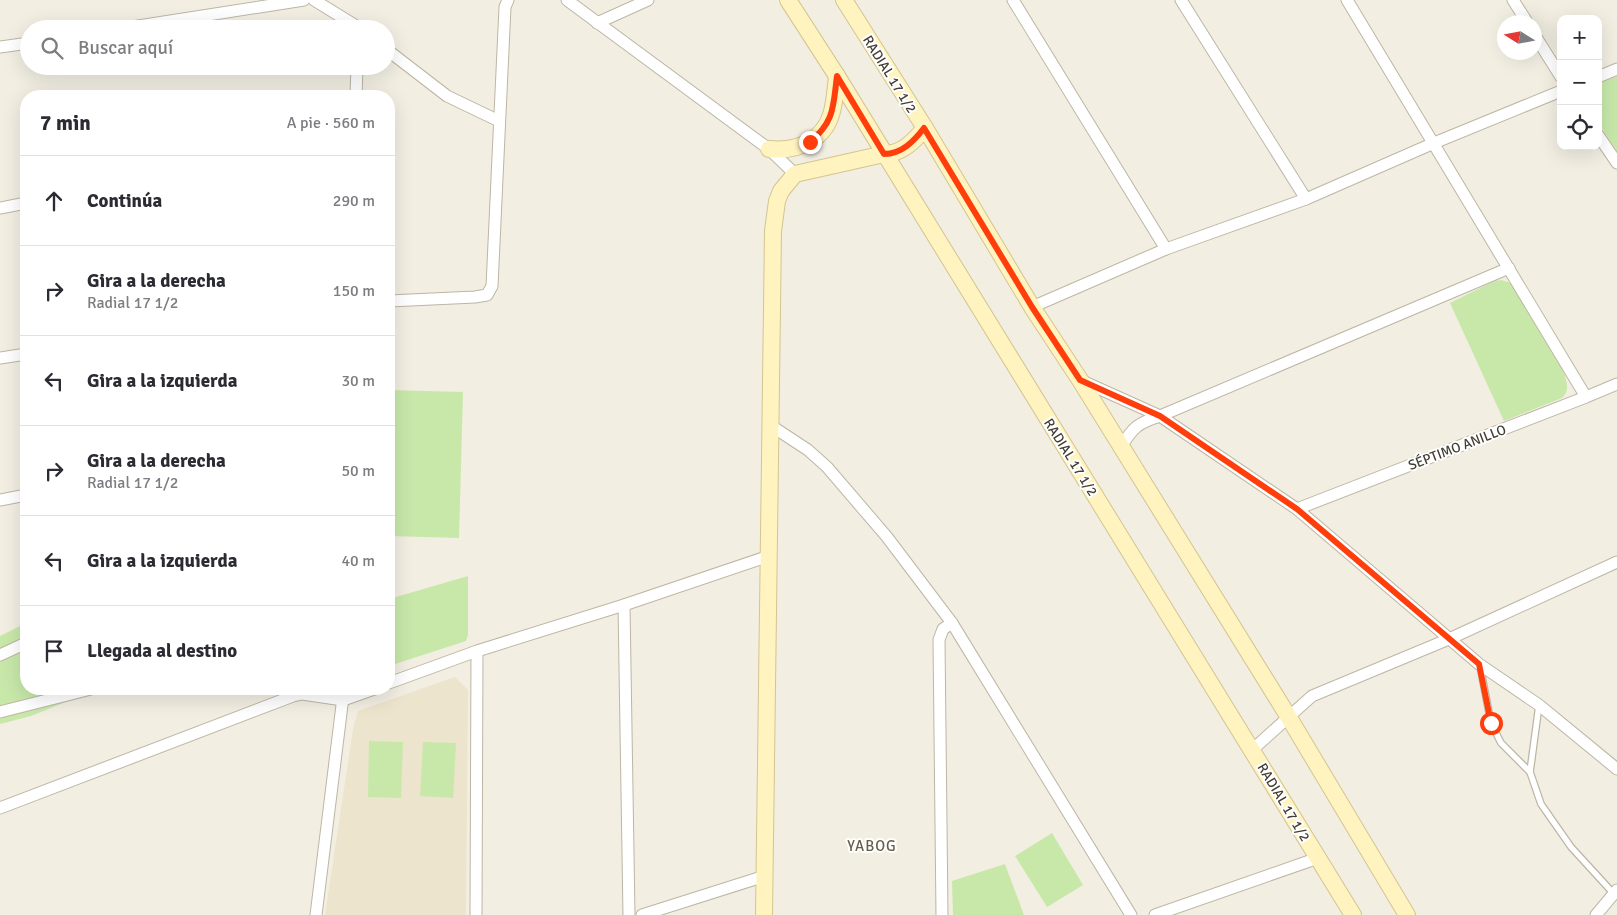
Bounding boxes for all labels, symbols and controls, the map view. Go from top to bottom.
north arrow [1497,15,1542,60]
map controls [1557,15,1602,150]
button: + [1557,15,1602,60]
search box [20,20,395,75]
street label: RADIAL 17 1/2 [859,32,920,116]
icon: search [38,34,66,62]
text: Buscar aquí [78,36,173,60]
button: − [1557,60,1602,105]
button: locate [1557,105,1602,150]
text: 7 min [40,110,91,136]
text: A pie · 560 m [287,113,375,133]
route end [799,131,822,154]
icon: ahead [40,187,68,215]
text: Continúa [87,189,162,213]
text: 290 m [333,191,375,211]
text: Gira a la derecha [87,269,226,293]
icon: right [40,277,68,305]
text: 150 m [333,281,375,301]
text: Radial 17 1/2 [87,293,178,313]
icon: left [40,367,68,395]
text: Gira a la izquierda [87,369,237,393]
text: 30 m [341,371,375,391]
street label: RADIAL 17 1/2 [1040,415,1101,499]
street label: SÉPTIMO ANILLO [1406,421,1509,474]
text: Gira a la derecha [87,449,226,473]
icon: right [40,457,68,485]
text: 50 m [341,461,375,481]
text: Radial 17 1/2 [87,473,178,493]
icon: left [40,547,68,575]
text: Gira a la izquierda [87,549,237,573]
text: 40 m [341,551,375,571]
icon: arrive [40,637,68,665]
text: Llegada al destino [87,639,237,663]
route start [1480,712,1503,735]
street label: RADIAL 17 1/2 [1254,760,1314,844]
district label: YABOG [847,837,897,855]

